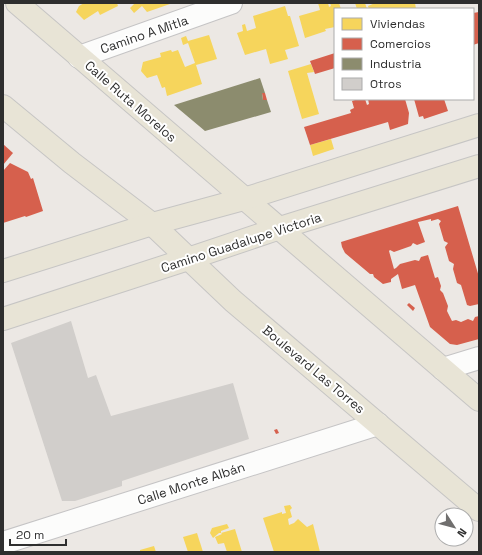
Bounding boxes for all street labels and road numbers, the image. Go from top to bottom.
street label: Camino A Mitla [98,11,191,57]
street label: Calle Ruta Morelos [81,57,180,146]
street label: Camino Guadalupe Victoria [159,208,324,276]
street label: Boulevard Las Torres [259,321,369,417]
street label: Calle Monte Albán [135,458,247,509]

